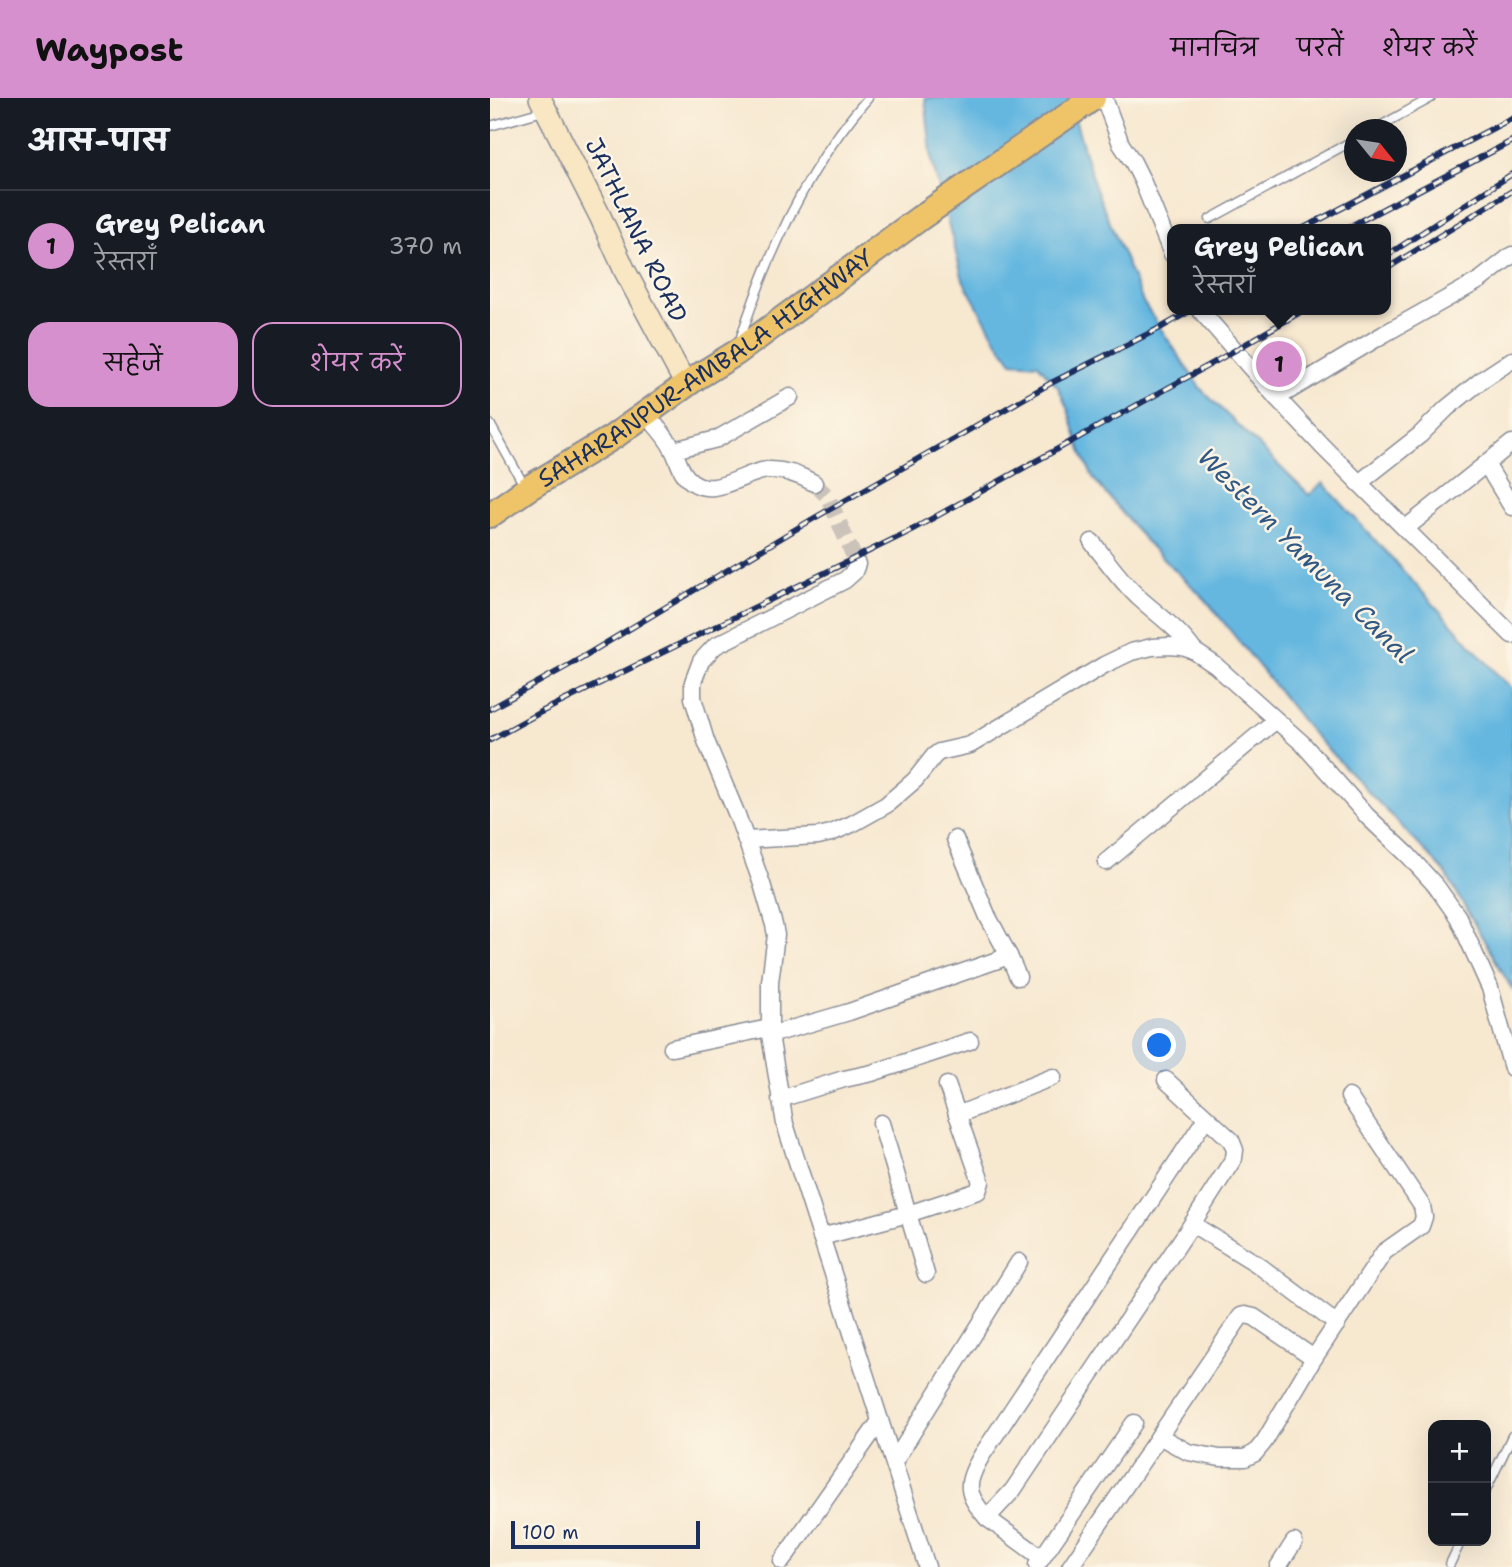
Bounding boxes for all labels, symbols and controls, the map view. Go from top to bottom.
text: Waypost [35,27,183,72]
text: मानचित्र [1170,32,1258,64]
text: परतें [1296,32,1344,64]
text: शेयर करें [1382,32,1477,64]
north arrow [1344,119,1407,182]
text: आस-पास [28,120,169,161]
street label: JATHLANA ROAD [577,132,695,328]
text: Grey Pelican [95,206,265,241]
popup [1167,224,1391,315]
text: Grey Pelican [1194,229,1364,264]
text: 1 [46,231,56,261]
text: 370 m [389,231,462,261]
street label: SAHARANPUR-AMBALA HIGHWAY [532,241,880,495]
text: रेस्तराँ [95,247,156,277]
text: रेस्तराँ [1194,270,1255,300]
button: सहेजें [28,322,238,407]
button: शेयर करें [252,322,462,407]
pin: 1 [1256,338,1302,390]
water label: Western Yamuna Canal [1190,439,1422,671]
your location [1142,1028,1176,1062]
map controls [1428,1420,1491,1546]
button: + [1428,1420,1491,1483]
button: − [1428,1483,1491,1546]
scale bar [511,1518,700,1550]
text: 100 m [522,1520,579,1545]

